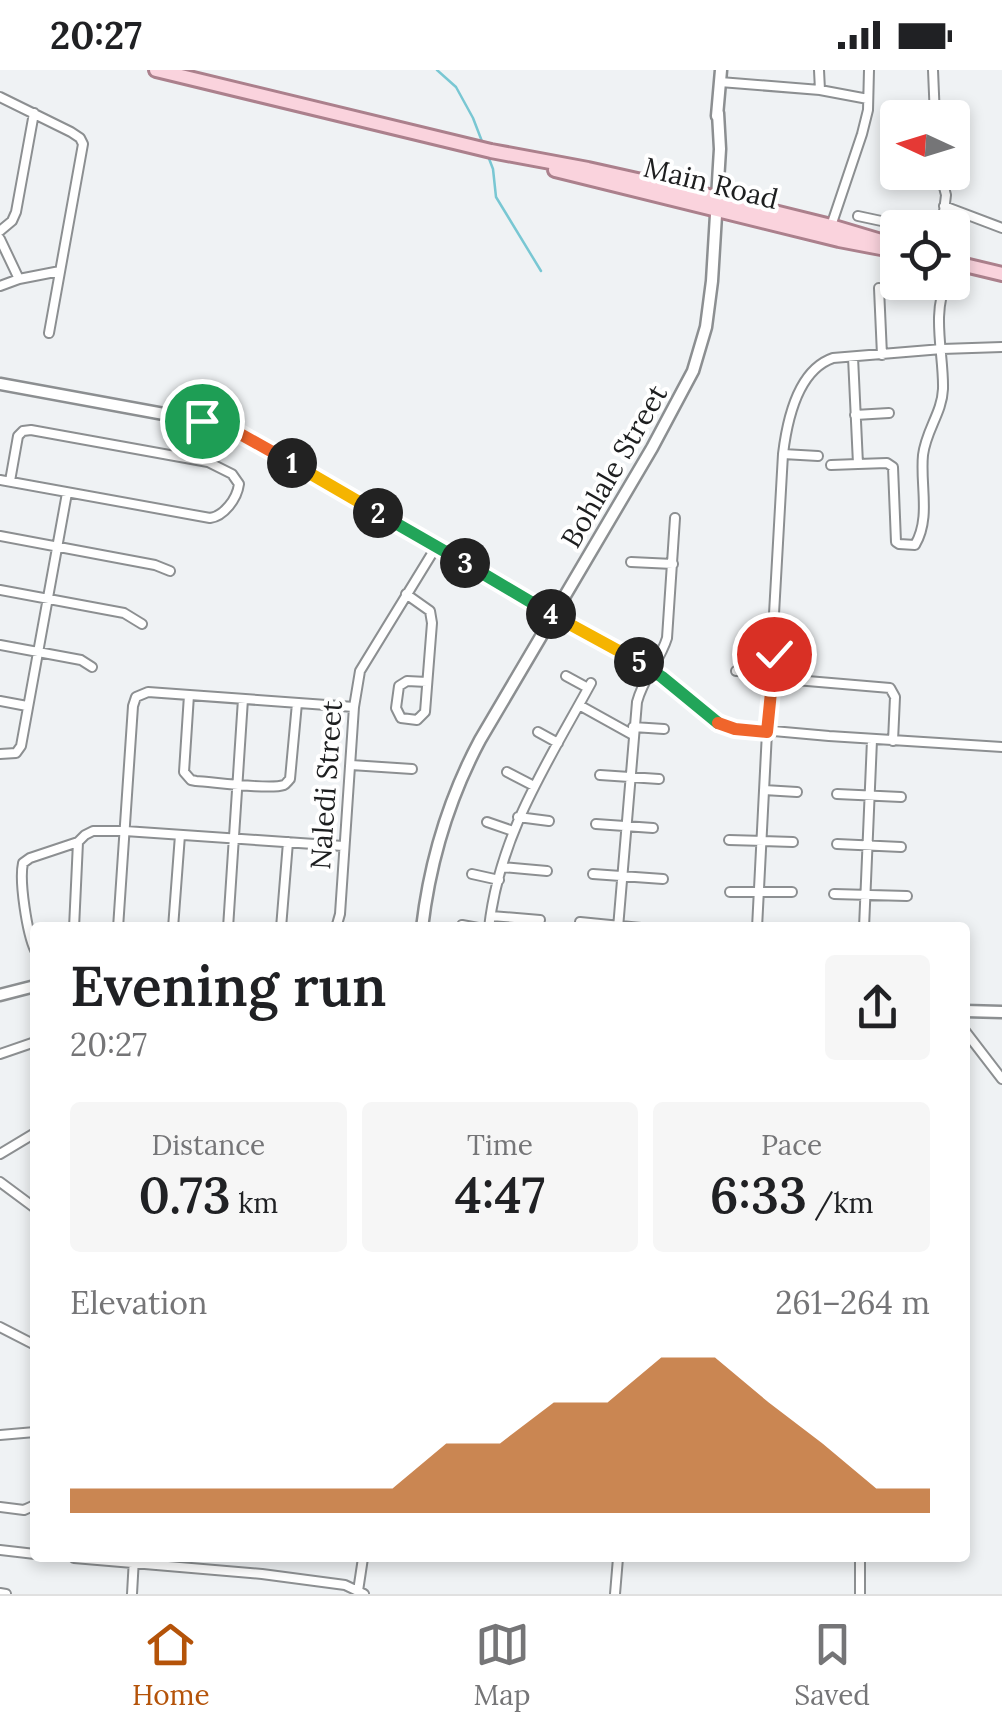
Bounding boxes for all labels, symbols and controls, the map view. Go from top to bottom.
text: 20:27 [50,11,142,59]
north arrow [880,100,970,190]
map controls [880,100,970,300]
street label: Main Road [640,149,782,217]
button: locate [880,210,970,300]
street label: Bohlale Street [553,378,675,554]
pin [160,379,245,464]
icon: arrive [175,394,230,449]
pin: 1 [267,438,317,488]
text: 1 [286,445,298,481]
pin: 2 [353,488,403,538]
text: 2 [371,495,385,531]
pin: 3 [440,538,490,588]
text: 3 [457,545,473,581]
pin: 4 [526,589,576,639]
text: 4 [543,596,559,632]
pin [732,612,817,697]
icon: check [747,627,802,682]
pin: 5 [614,637,664,687]
text: 5 [631,644,647,680]
street label: Naledi Street [302,699,350,871]
text: Evening run [70,951,387,1021]
button: share [825,955,930,1060]
text: 20:27 [70,1024,147,1065]
text: Distance [151,1127,265,1163]
text: Time [467,1127,533,1163]
text: Pace [761,1127,822,1163]
text: 0.73 [138,1163,231,1227]
text: 4:47 [455,1163,545,1227]
text: 6:33 [710,1163,807,1227]
text: km [231,1185,278,1221]
text: /km [807,1185,874,1221]
text: Elevation [70,1282,207,1323]
text: 261–264 m [775,1282,930,1323]
tab: Home [132,1617,210,1713]
tab: Map [474,1617,530,1713]
tab: Saved [794,1617,870,1713]

